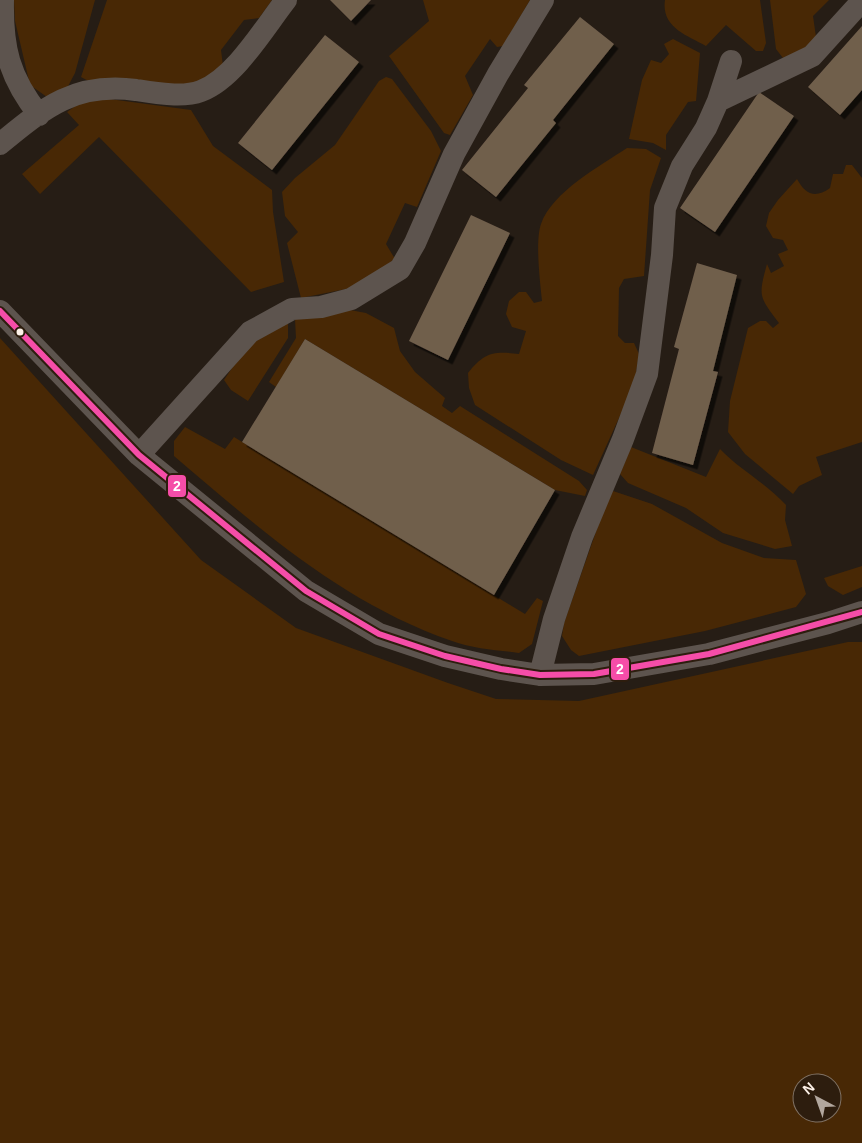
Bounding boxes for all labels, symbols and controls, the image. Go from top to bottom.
unlabelled marker [15,327,25,337]
line badge: 2 [167,474,187,498]
text: 2 [173,478,181,494]
line badge: 2 [610,657,630,681]
text: 2 [616,661,624,677]
north arrow [792,1073,842,1123]
text: N [799,1079,818,1098]

